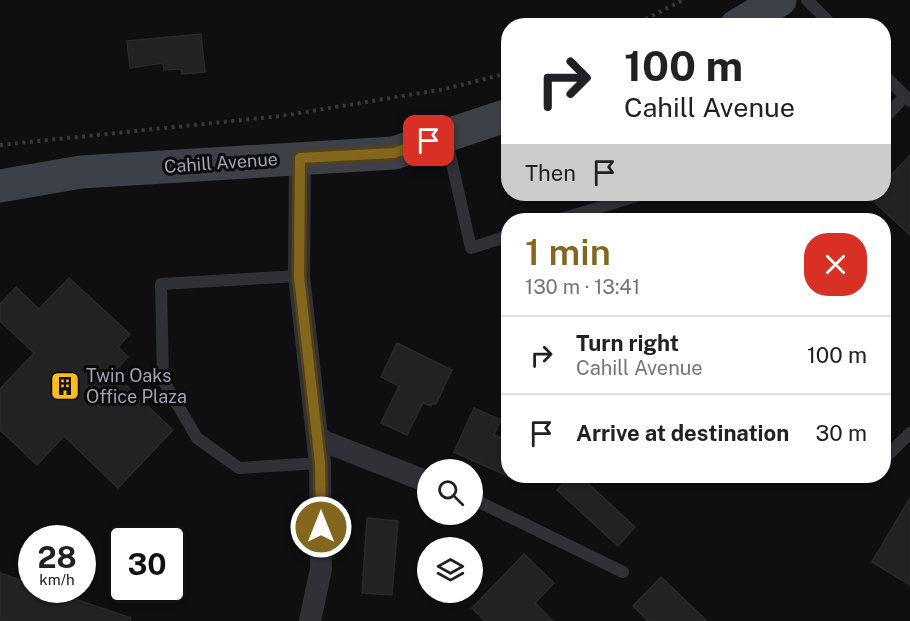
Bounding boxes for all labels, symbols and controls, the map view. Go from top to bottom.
text: 100 m [624,41,743,90]
icon: right [525,42,603,120]
text: Cahill Avenue [624,91,795,123]
pin [403,115,454,166]
icon: arrive [412,124,445,157]
street label: Cahill Avenue [163,148,279,177]
icon: arrive [588,156,621,189]
text: Then [525,160,576,186]
text: 1 min [525,231,611,273]
button: close [804,233,867,296]
text: 130 m · 13:41 [525,275,640,299]
text: Turn right [576,330,679,356]
icon: right [525,339,558,372]
text: 100 m [807,342,867,368]
text: Cahill Avenue [576,356,703,380]
place label: Twin Oaks Office Plaza [86,365,187,407]
building icon: Twin Oaks Office Plaza [49,370,81,402]
icon: arrive [525,417,558,450]
text: Arrive at destination [576,420,789,446]
text: 30 m [815,420,867,446]
map controls [417,459,483,603]
button: search [417,459,483,525]
position arrow [289,495,353,559]
speed limit sign: 30 [108,525,186,603]
button: layers [417,537,483,603]
text: 28 [37,539,77,575]
text: km/h [39,571,75,588]

